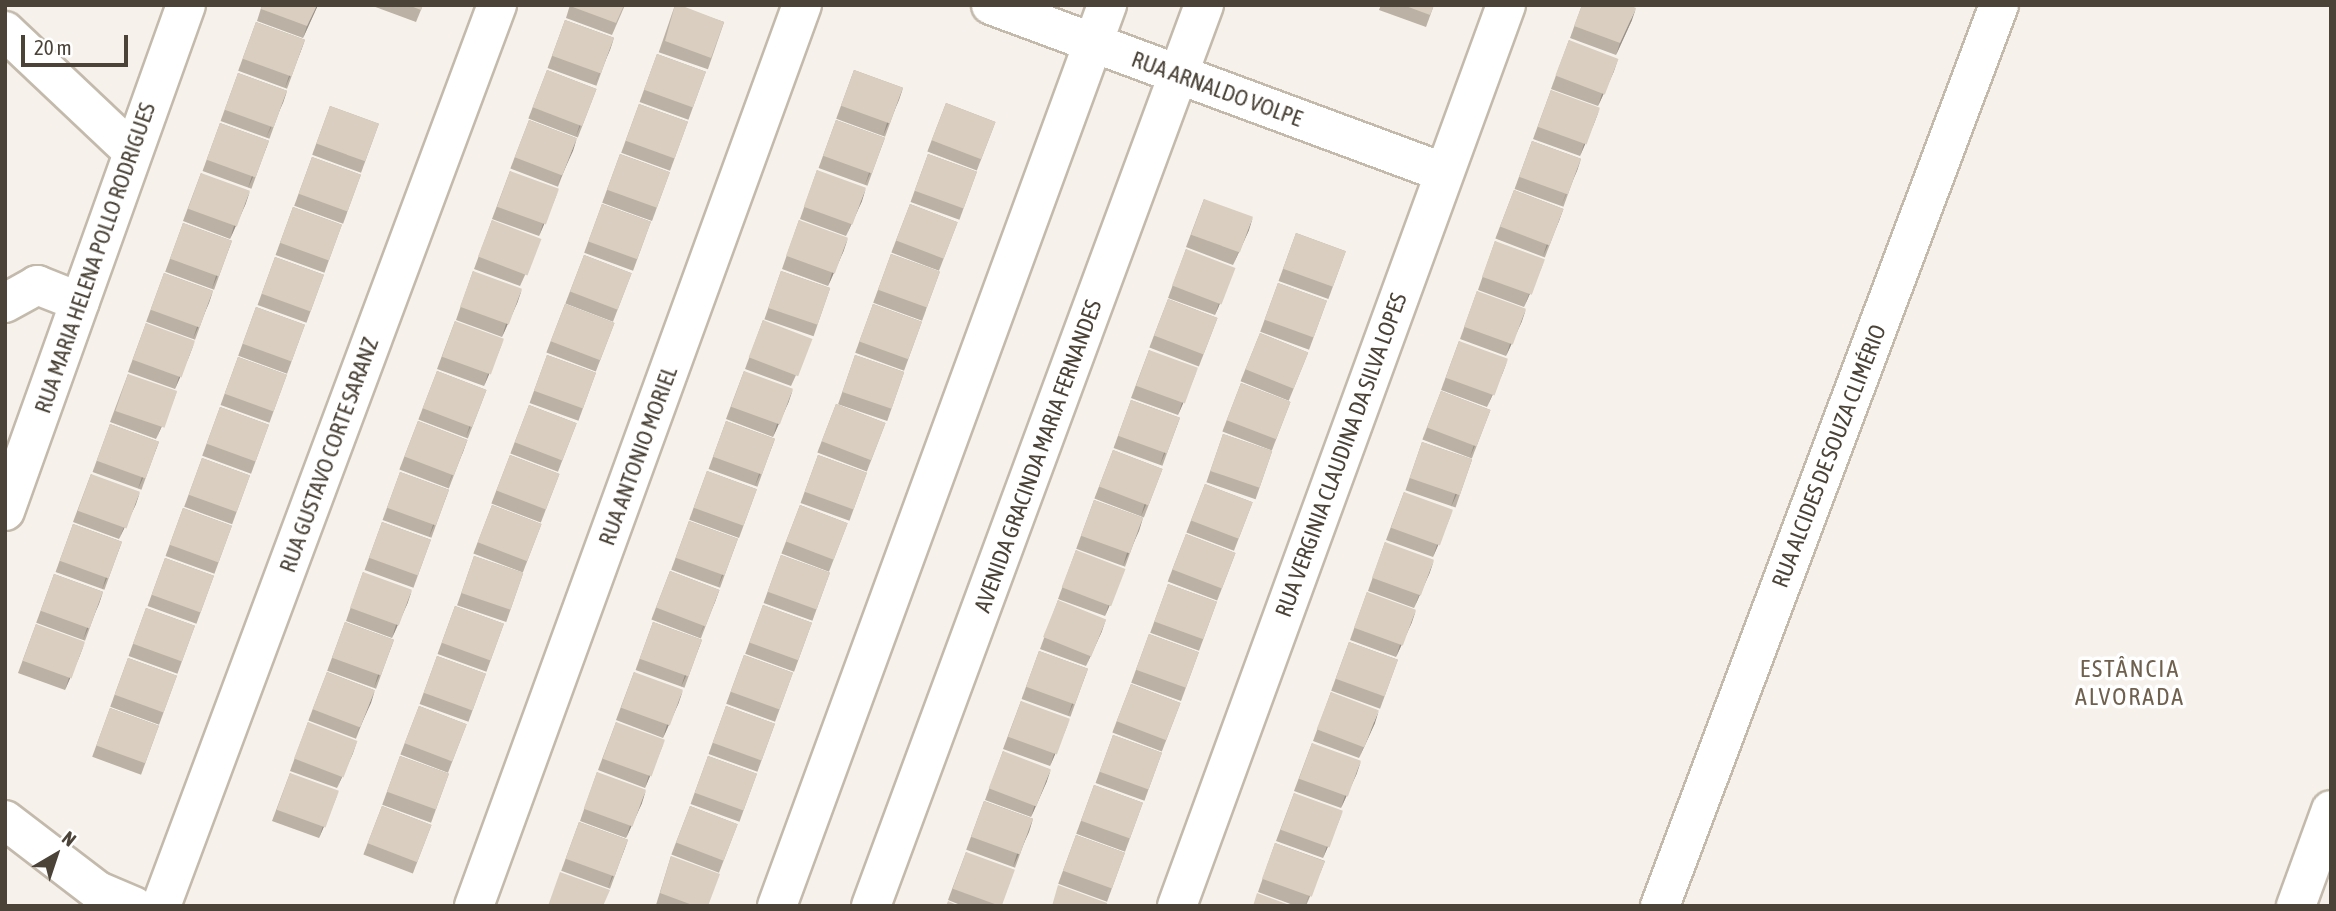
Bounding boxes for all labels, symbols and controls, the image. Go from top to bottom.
scale bar [24,21,131,65]
text: 20 m [34,35,72,59]
street label: RUA ARNALDO VOLPE [1128,45,1306,133]
street label: RUA MARIA HELENA POLLO RODRIGUES [29,99,161,417]
street label: RUA VERGINIA CLAUDINA DA SILVA LOPES [1269,289,1413,621]
street label: AVENIDA GRACINDA MARIA FERNANDES [969,296,1107,616]
street label: RUA ALCIDES DE SOUZA CLIMÉRIO [1766,321,1892,591]
street label: RUA GUSTAVO CORTE SARANZ [274,334,384,576]
street label: RUA ANTONIO MORIEL [593,363,683,549]
district label: ESTÂNCIA ALVORADA [2076,655,2184,711]
north arrow [21,820,91,890]
text: N [58,827,80,851]

